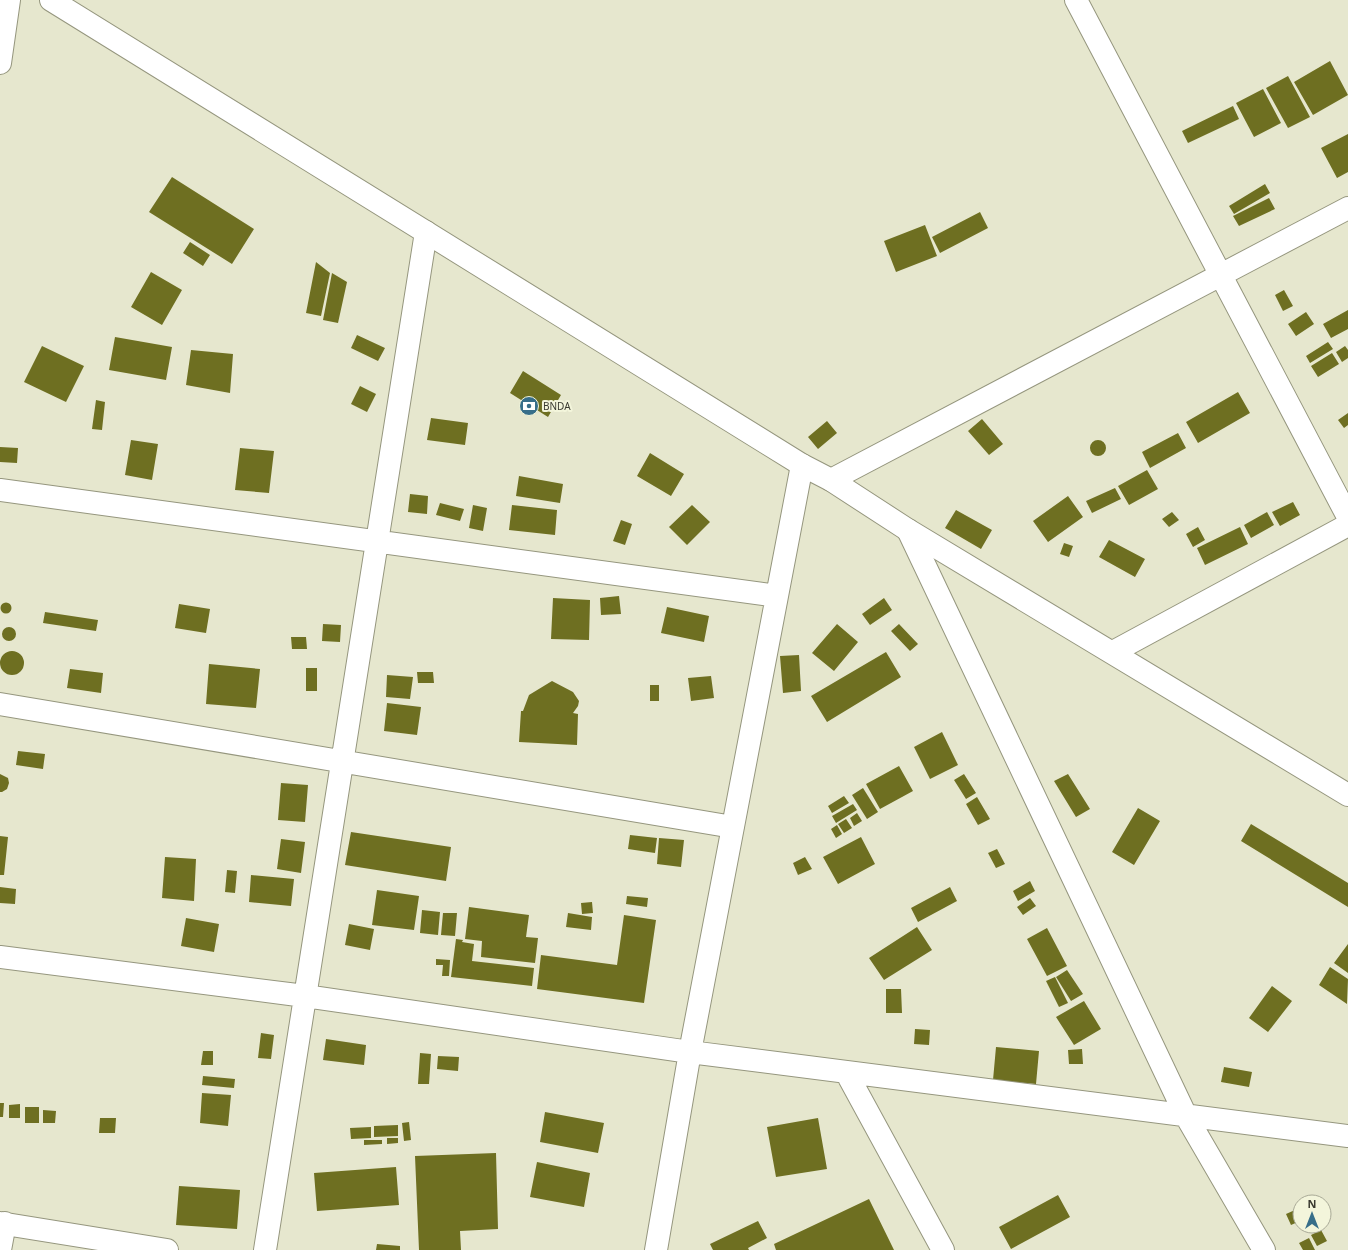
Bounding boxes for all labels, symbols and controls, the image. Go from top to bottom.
bank icon: BNDA [518,395,540,417]
place label: BNDA [543,399,571,413]
north arrow [1292,1194,1332,1234]
text: N [1308,1196,1316,1211]

